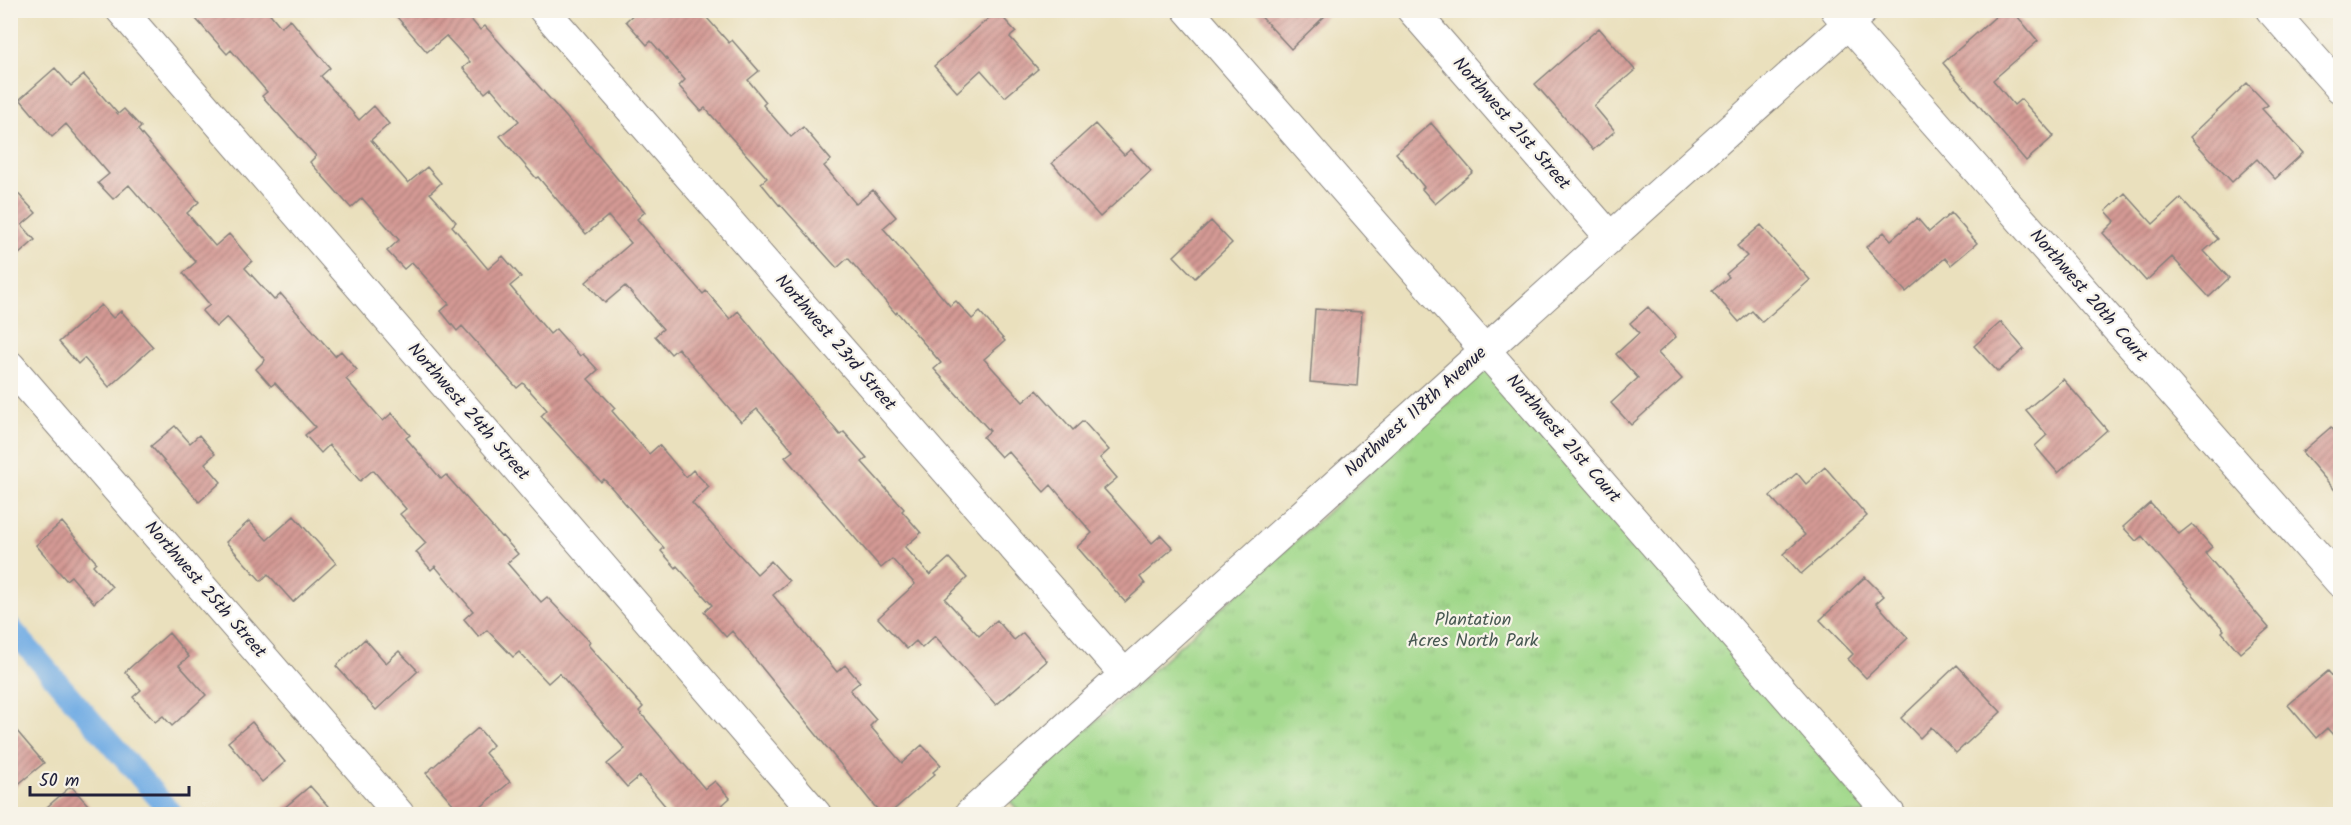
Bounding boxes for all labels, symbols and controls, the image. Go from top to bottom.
street label: Northwest 21st Street [1445,51,1578,198]
street label: Northwest 20th Court [2022,223,2155,370]
street label: Northwest 23rd Street [767,268,904,419]
street label: Northwest 24th Street [400,337,537,488]
street label: Northwest 118th Avenue [1338,340,1494,484]
street label: Northwest 21st Court [1498,368,1628,511]
street label: Northwest 25th Street [137,515,274,666]
park label: Plantation Acres North Park [1408,606,1539,656]
scale bar [30,759,189,797]
text: 50 m [39,767,79,796]

